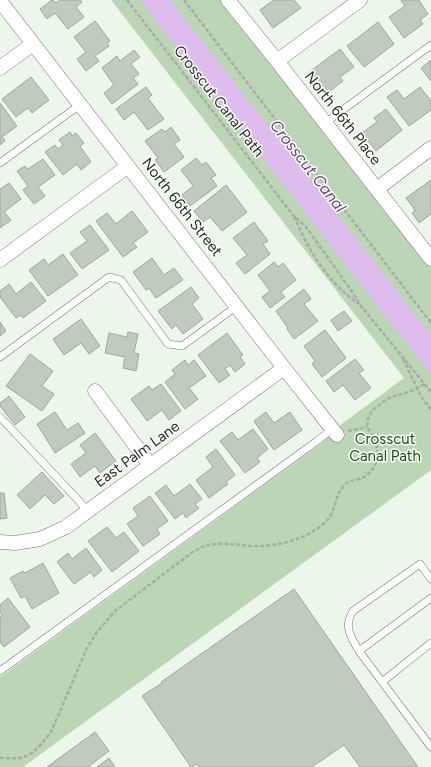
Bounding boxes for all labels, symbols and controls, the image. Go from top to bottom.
street label: Crosscut Canal Path [170,42,268,160]
street label: North 66th Place [301,68,385,168]
water label: Crosscut Canal [266,116,350,216]
street label: North 66th Street [138,154,226,260]
street label: East Palm Lane [91,417,183,491]
park label: Crosscut Canal Path [349,430,421,465]

